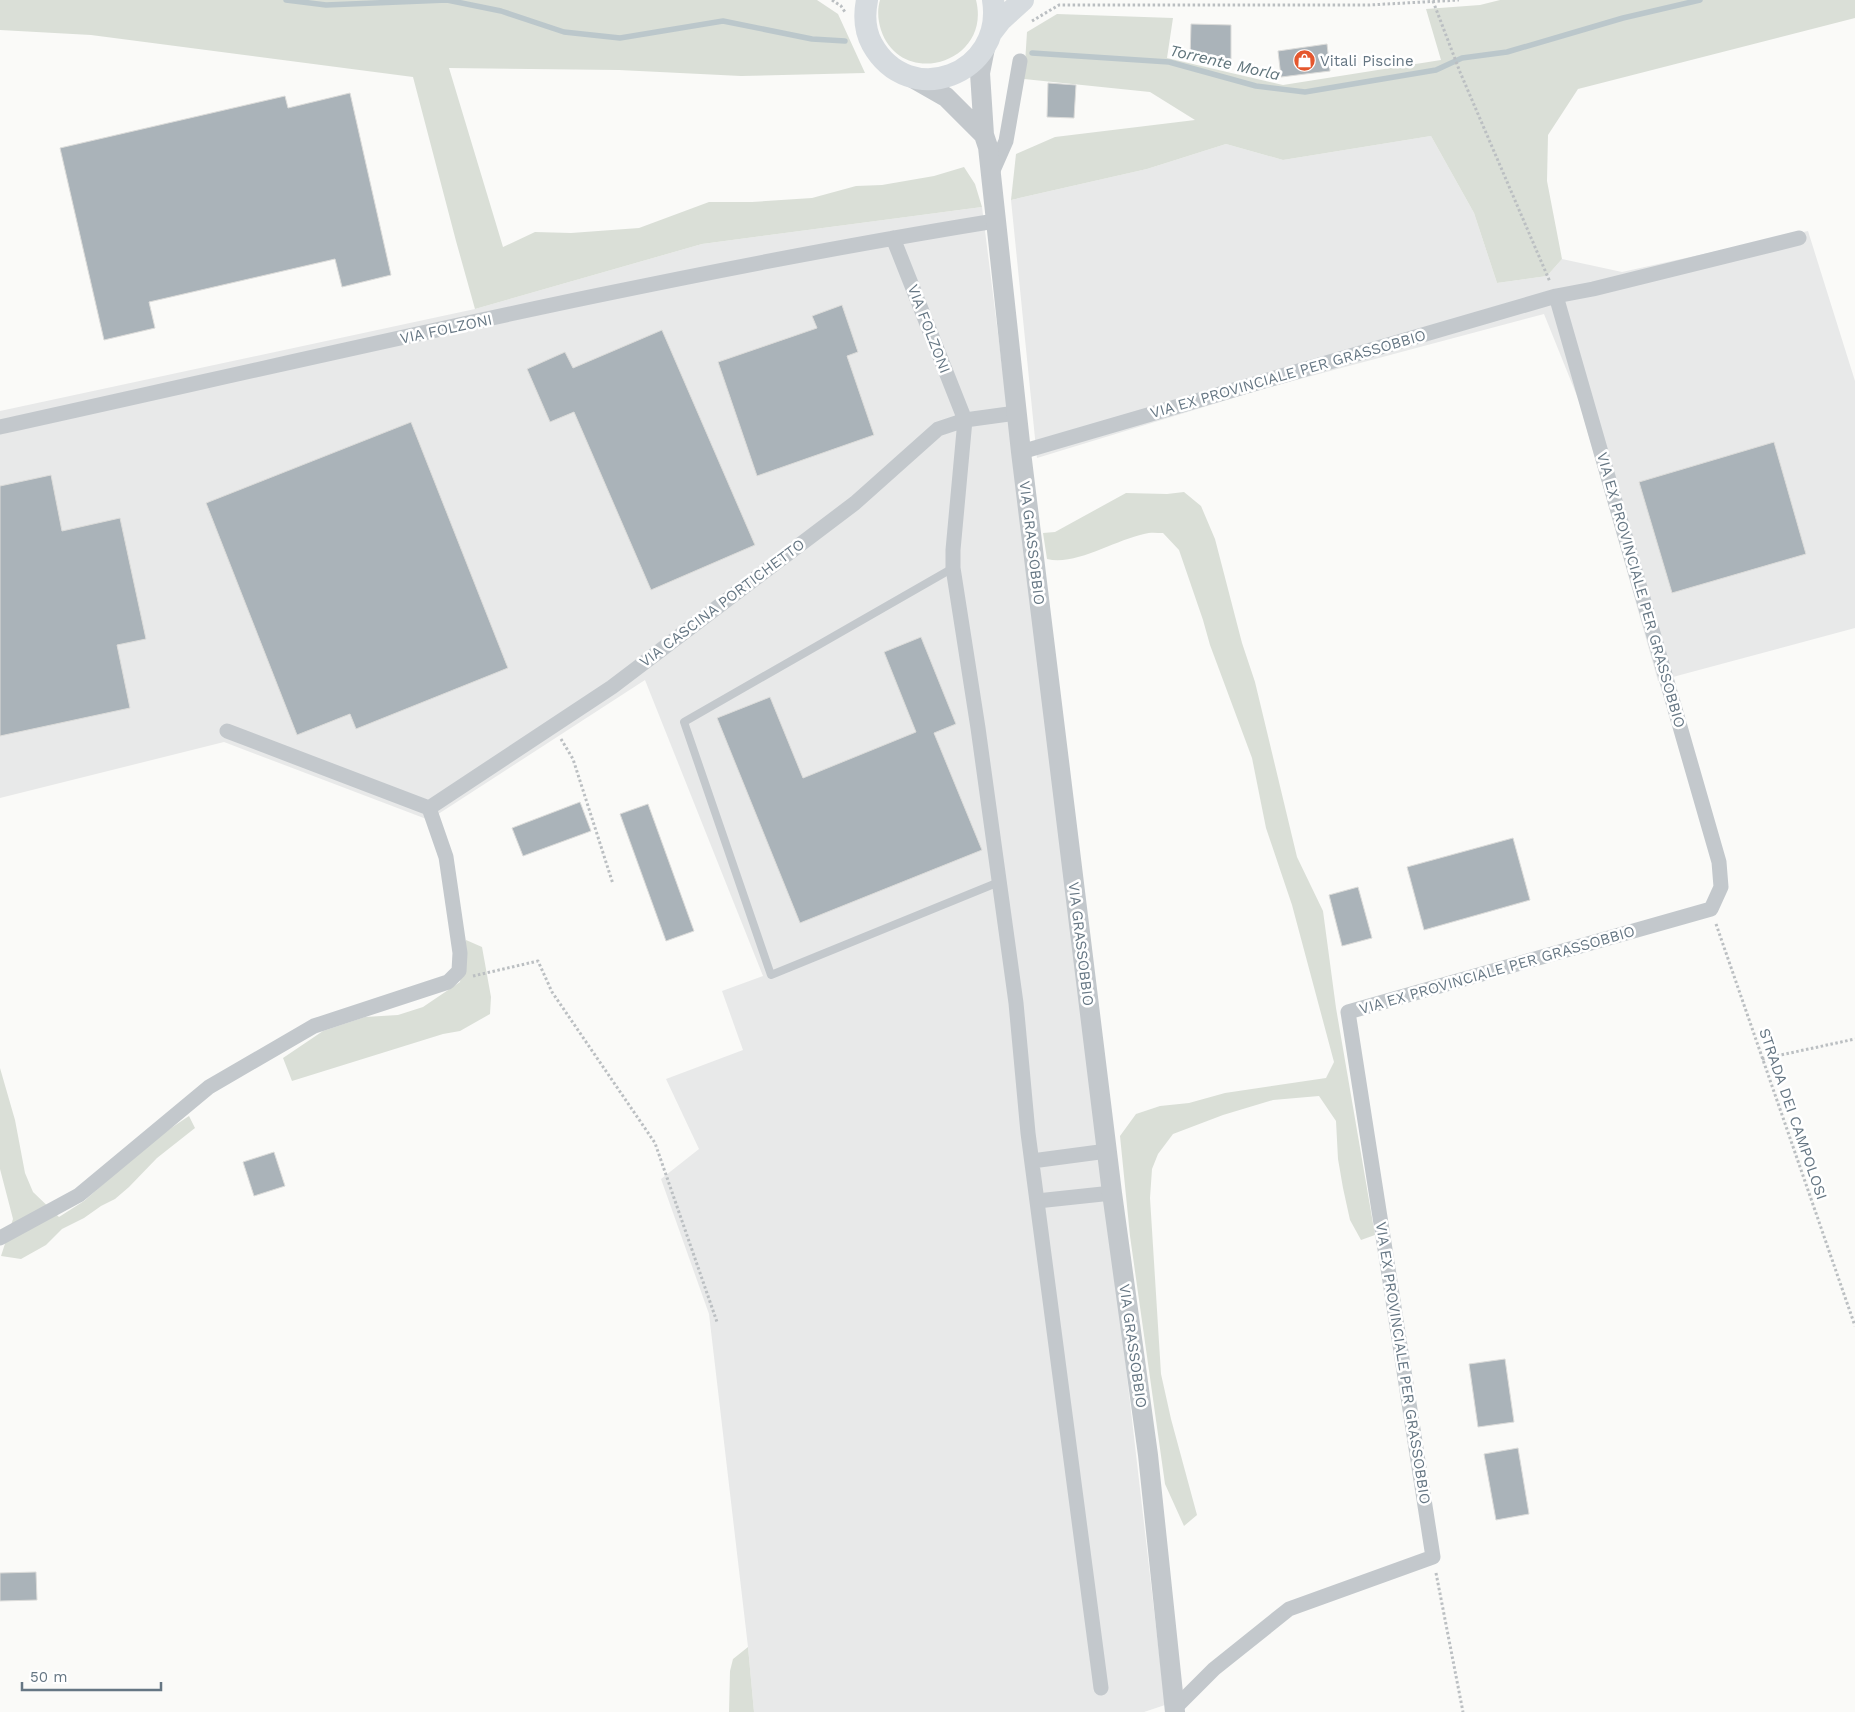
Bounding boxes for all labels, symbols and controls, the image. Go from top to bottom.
water label: Torrente Morla [1168,41,1282,84]
shop icon: Vitali Piscine [1292,49,1316,73]
place label: Vitali Piscine [1320,52,1414,70]
street label: VIA FOLZONI [904,282,954,376]
street label: VIA FOLZONI [398,310,494,348]
street label: VIA EX PROVINCIALE PER GRASSOBBIO [1148,326,1428,422]
street label: VIA EX PROVINCIALE PER GRASSOBBIO [1593,450,1689,730]
street label: VIA GRASSOBBIO [1015,480,1049,606]
street label: VIA CASCINA PORTICHETTO [636,535,808,671]
street label: VIA GRASSOBBIO [1064,881,1098,1007]
street label: VIA EX PROVINCIALE PER GRASSOBBIO [1357,922,1637,1018]
street label: STRADA DEI CAMPOLOSI [1755,1026,1831,1202]
street label: VIA EX PROVINCIALE PER GRASSOBBIO [1372,1220,1434,1506]
street label: VIA GRASSOBBIO [1115,1283,1151,1409]
scale bar [22,1660,161,1692]
text: 50 m [30,1668,67,1686]

